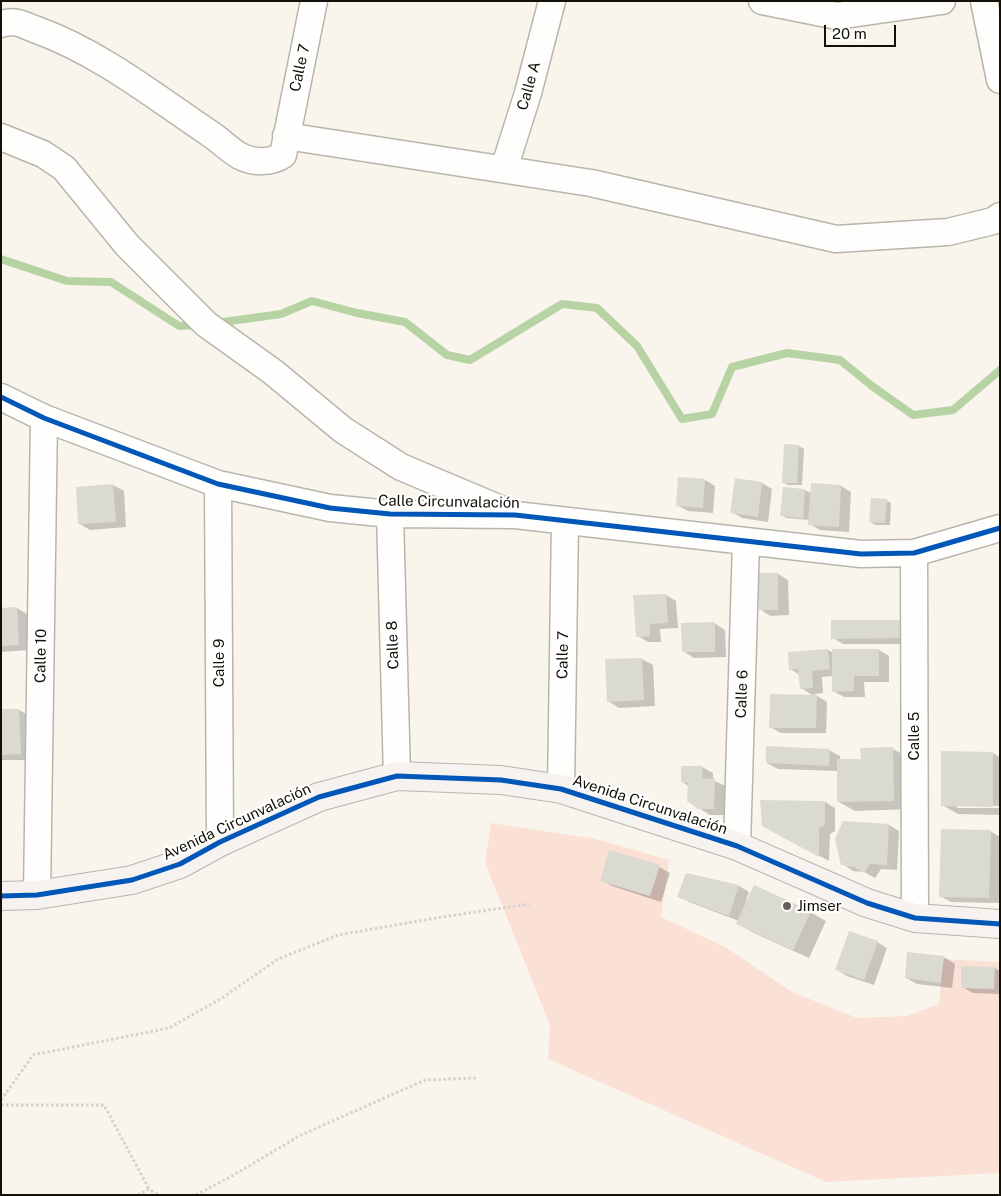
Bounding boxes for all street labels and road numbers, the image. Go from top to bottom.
street label: Calle 7 [286,43,314,93]
street label: Calle A [513,60,545,112]
street label: Calle Circunvalación [378,492,520,512]
street label: Calle 8 [383,620,403,670]
street label: Calle 10 [32,629,50,683]
street label: Calle 7 [554,631,572,679]
street label: Calle 9 [210,639,228,687]
street label: Calle 6 [732,669,752,719]
street label: Calle 5 [905,712,923,760]
street label: Avenida Circunvalación [570,771,730,839]
street label: Avenida Circunvalación [160,780,314,864]

